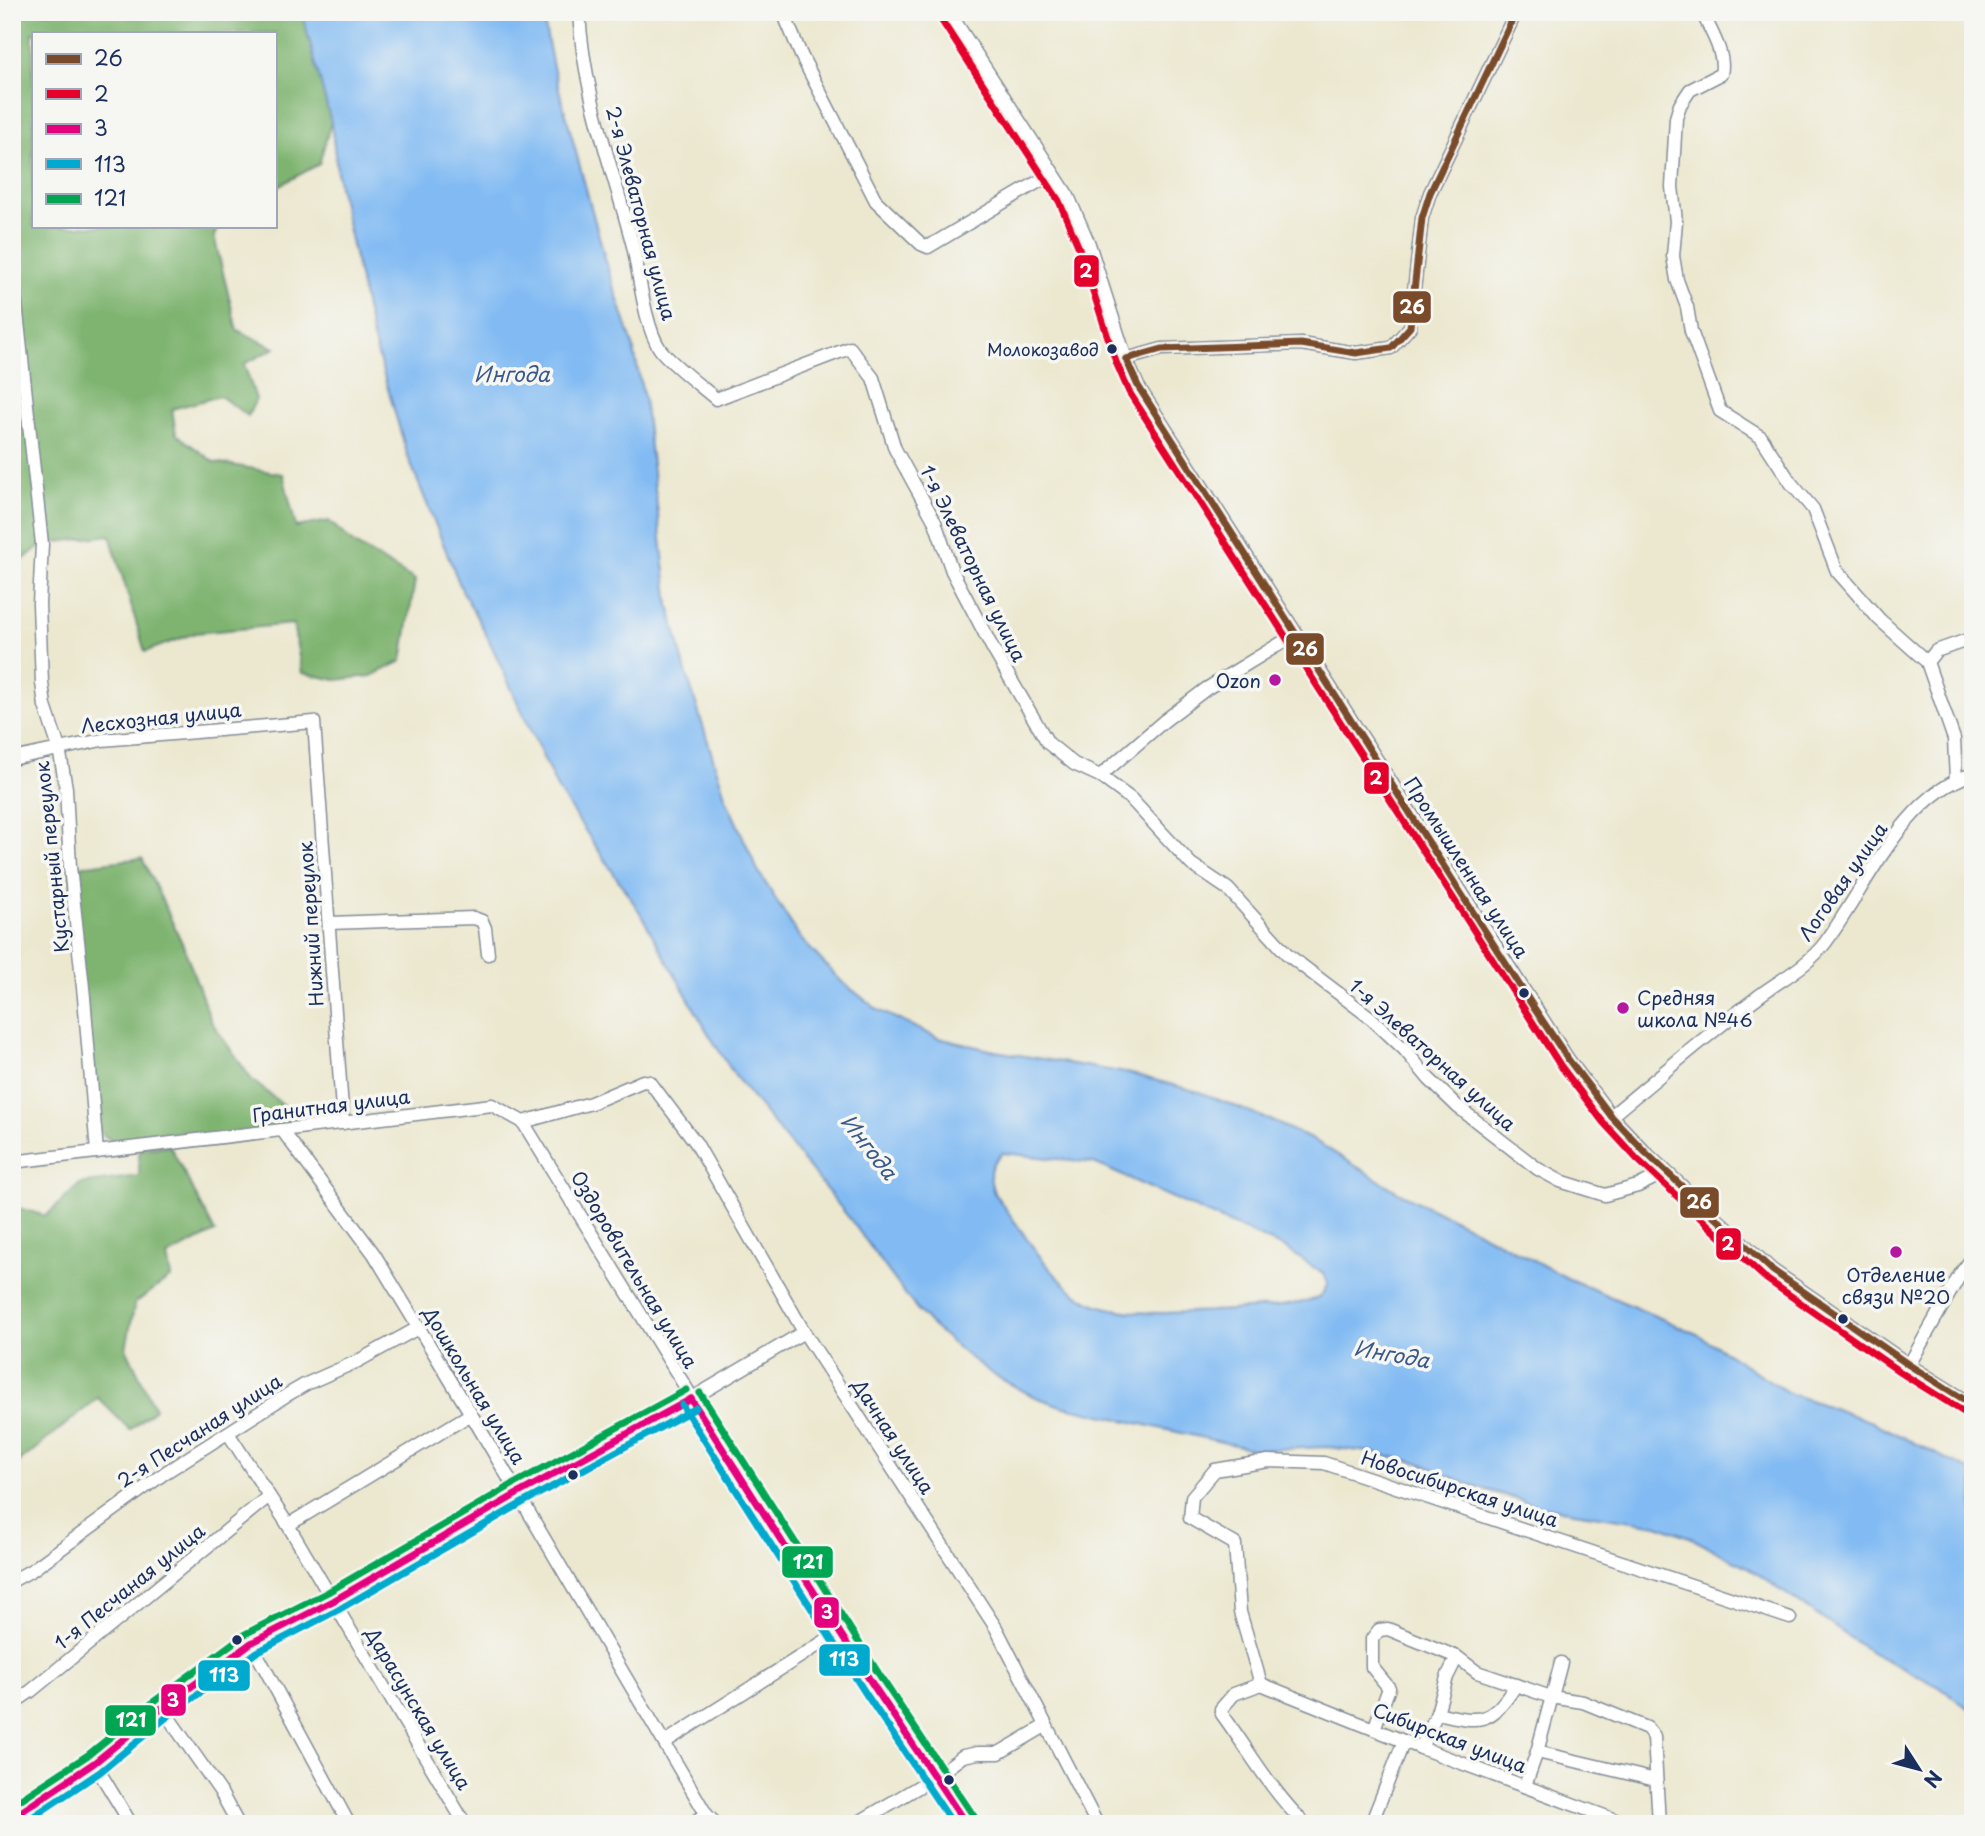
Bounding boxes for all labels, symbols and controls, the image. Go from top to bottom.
legend [32,32,276,228]
text: 26 [94,41,123,73]
text: 2 [94,77,109,109]
street label: 2-я Элеваторная улица [600,103,684,323]
text: 3 [94,111,108,143]
text: 113 [94,147,126,179]
text: 121 [94,181,126,213]
line badge: 2 [1073,254,1100,288]
text: 2 [1079,256,1093,284]
line badge: 26 [1392,290,1432,324]
text: 26 [1399,292,1425,320]
place label: Молокозавод [987,336,1099,362]
marker: Молокозавод [1105,342,1119,356]
water label: Ингода [474,357,551,389]
street label: 1-я Элеваторная улица [914,460,1034,666]
line badge: 26 [1285,632,1325,666]
text: 26 [1292,634,1318,662]
place label: Ozon [1216,666,1261,694]
marker: Ozon [1267,672,1283,688]
street label: Лесхозная улица [80,695,242,739]
street label: Кустарный переулок [27,759,75,954]
line badge: 2 [1363,761,1390,795]
text: 2 [1369,763,1383,791]
street label: Промышленная улица [1398,771,1536,963]
street label: Логовая улица [1791,816,1893,946]
street label: Нижний переулок [290,840,330,1007]
street label: 1-я Элеваторная улица [1343,971,1523,1137]
place label: Средняя школа №46 [1637,983,1753,1033]
unlabelled marker [1517,986,1531,1000]
marker: Средняя школа №46 [1615,1000,1631,1016]
street label: Гранитная улица [251,1081,411,1129]
water label: Ингода [834,1106,907,1186]
street label: Оздоровительная улица [565,1165,705,1373]
line badge: 26 [1679,1186,1720,1219]
text: 26 [1686,1187,1712,1215]
line badge: 2 [1715,1227,1742,1261]
text: 2 [1721,1229,1735,1257]
marker: Отделение связи №20 [1888,1244,1904,1260]
place label: Отделение связи №20 [1842,1260,1950,1310]
street label: Дошкольная улица [416,1300,533,1469]
unlabelled marker [1836,1312,1850,1326]
water label: Ингода [1352,1331,1433,1375]
street label: 2-я Песчаная улица [111,1366,287,1494]
street label: Дачная улица [846,1372,942,1499]
street label: Новосибирская улица [1358,1443,1562,1533]
unlabelled marker [566,1468,580,1482]
street label: 1-я Песчаная улица [48,1516,210,1656]
line badge: 121 [781,1545,834,1579]
text: 121 [793,1547,823,1575]
line badge: 3 [813,1596,840,1629]
text: 3 [821,1597,833,1625]
street label: Дарасунская улица [359,1621,479,1795]
unlabelled marker [230,1633,244,1647]
line badge: 113 [818,1643,871,1677]
text: 113 [829,1644,859,1672]
line badge: 113 [197,1659,251,1692]
text: 113 [209,1660,239,1688]
line badge: 3 [160,1683,187,1717]
text: 3 [167,1685,179,1713]
street label: Сибирская улица [1369,1695,1531,1779]
line badge: 121 [104,1704,157,1737]
text: 121 [116,1705,146,1733]
north arrow [1884,1734,1954,1804]
text: N [1918,1765,1949,1794]
unlabelled marker [942,1773,956,1787]

